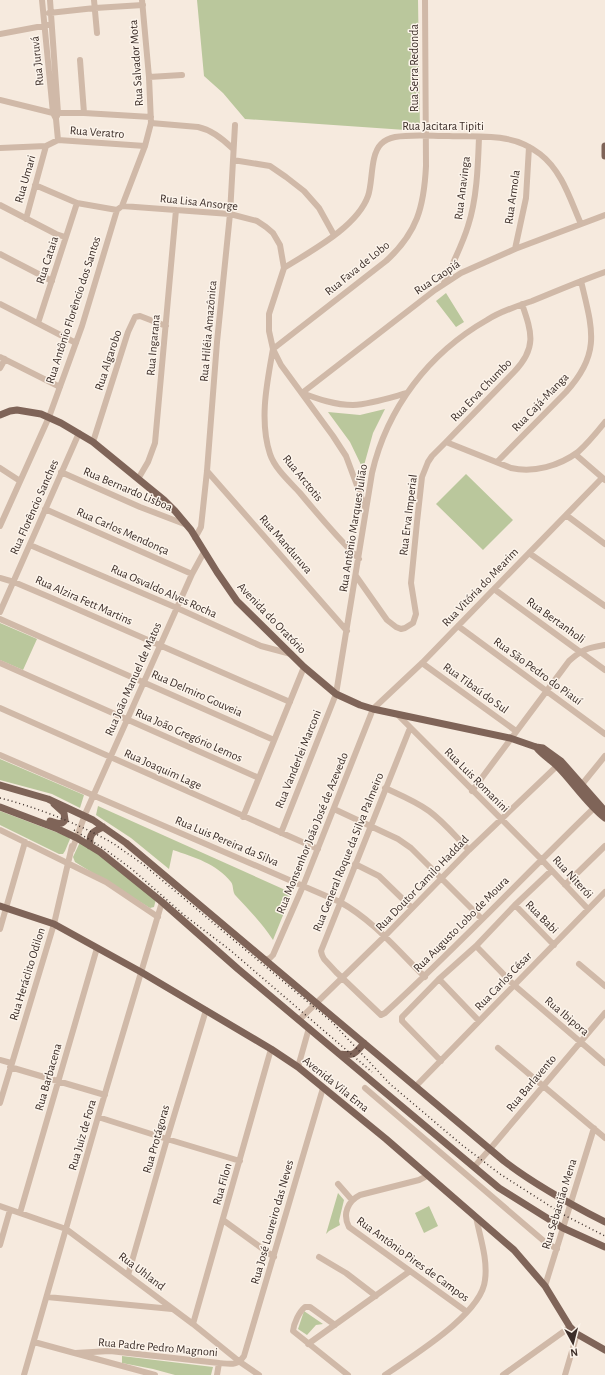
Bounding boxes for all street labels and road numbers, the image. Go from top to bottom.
street label: Rua Salvador Mota [127,19,145,107]
street label: Rua Serra Redonda [408,24,420,112]
street label: Rua Juruvá [28,35,46,86]
street label: Rua Jacitara Tipiti [402,120,484,132]
street label: Rua Veratro [69,124,125,140]
street label: Rua Umari [12,154,38,204]
street label: Rua Anavinga [452,155,472,220]
street label: Rua Armola [502,169,522,225]
street label: Rua Lisa Ansorge [159,192,239,212]
street label: Rua Cataia [34,234,61,285]
street label: Rua Antônio Florêncio dos Santos [44,235,102,385]
street label: Rua Fava de Lobo [322,238,392,298]
street label: Rua Caopiá [412,257,462,297]
street label: Rua Hiléia Amazônica [198,279,218,382]
street label: Rua Ingarana [144,313,162,376]
street label: Rua Algarobo [93,328,123,392]
street label: Rua Erva Chumbo [448,356,514,424]
street label: Rua Cajá-Manga [509,370,572,434]
street label: Rua Arctotis [281,452,325,504]
street label: Rua Florêncio Sanches [8,458,60,556]
street label: Rua Antônio Marques Julião [337,463,369,593]
street label: Rua Bernardo Lisboa [82,465,175,513]
street label: Rua Erva Imperial [397,474,419,556]
street label: Rua Carlos Mendonça [75,505,172,557]
street label: Rua Manduruva [257,512,315,576]
street label: Rua Vitória do Mearim [440,545,520,629]
street label: Rua Osvaldo Alves Rocha [109,562,219,620]
street label: Rua Alzira Fett Martins [34,573,134,627]
street label: Avenida do Oratório [235,580,309,656]
street label: Rua Bertanholi [524,595,588,645]
street label: Rua João Manuel de Matos [103,620,163,738]
street label: Rua São Pedro do Piauí [492,635,584,707]
street label: Rua Tibaú do Sul [441,660,511,716]
street label: Rua Delmiro Gouveia [150,668,245,719]
street label: Rua João Gregório Lemos [134,706,244,764]
street label: Rua Vanderlei Marconi [273,708,323,810]
street label: Rua Luis Romanini [442,745,512,815]
street label: Rua Joaquim Lage [122,747,204,791]
street label: Rua Monsenhor João José de Azevedo [274,750,350,915]
street label: Rua General Roque da Silva Palmeiro [311,771,385,933]
street label: Rua Luis Pereira da Silva [174,814,281,868]
street label: Rua Doutor Camilo Haddad [373,833,471,933]
street label: Rua Niterói [551,854,595,900]
street label: Rua Augusto Lobo de Moura [411,874,511,974]
street label: Rua Babi [523,898,561,936]
street label: Rua Heráclito Odilon [7,926,47,1022]
street label: Rua Carlos César [472,949,534,1013]
street label: Rua Ibipora [543,994,592,1038]
street label: Rua Barbacena [33,1042,63,1112]
street label: Rua Barlavento [504,1052,558,1114]
street label: Avenida Vila Ema [301,1054,372,1114]
street label: Rua Juiz de Fora [66,1098,98,1172]
street label: Rua Protágoras [140,1103,172,1175]
street label: Rua Sebastião Mena [540,1157,579,1251]
street label: Rua José Loureiro das Neves [248,1158,296,1286]
street label: Rua Filon [210,1162,234,1206]
street label: Rua Antônio Pires de Campos [355,1214,471,1304]
street label: Rua Uhland [117,1250,167,1292]
street label: Rua Padre Pedro Magnoni [98,1336,218,1358]

